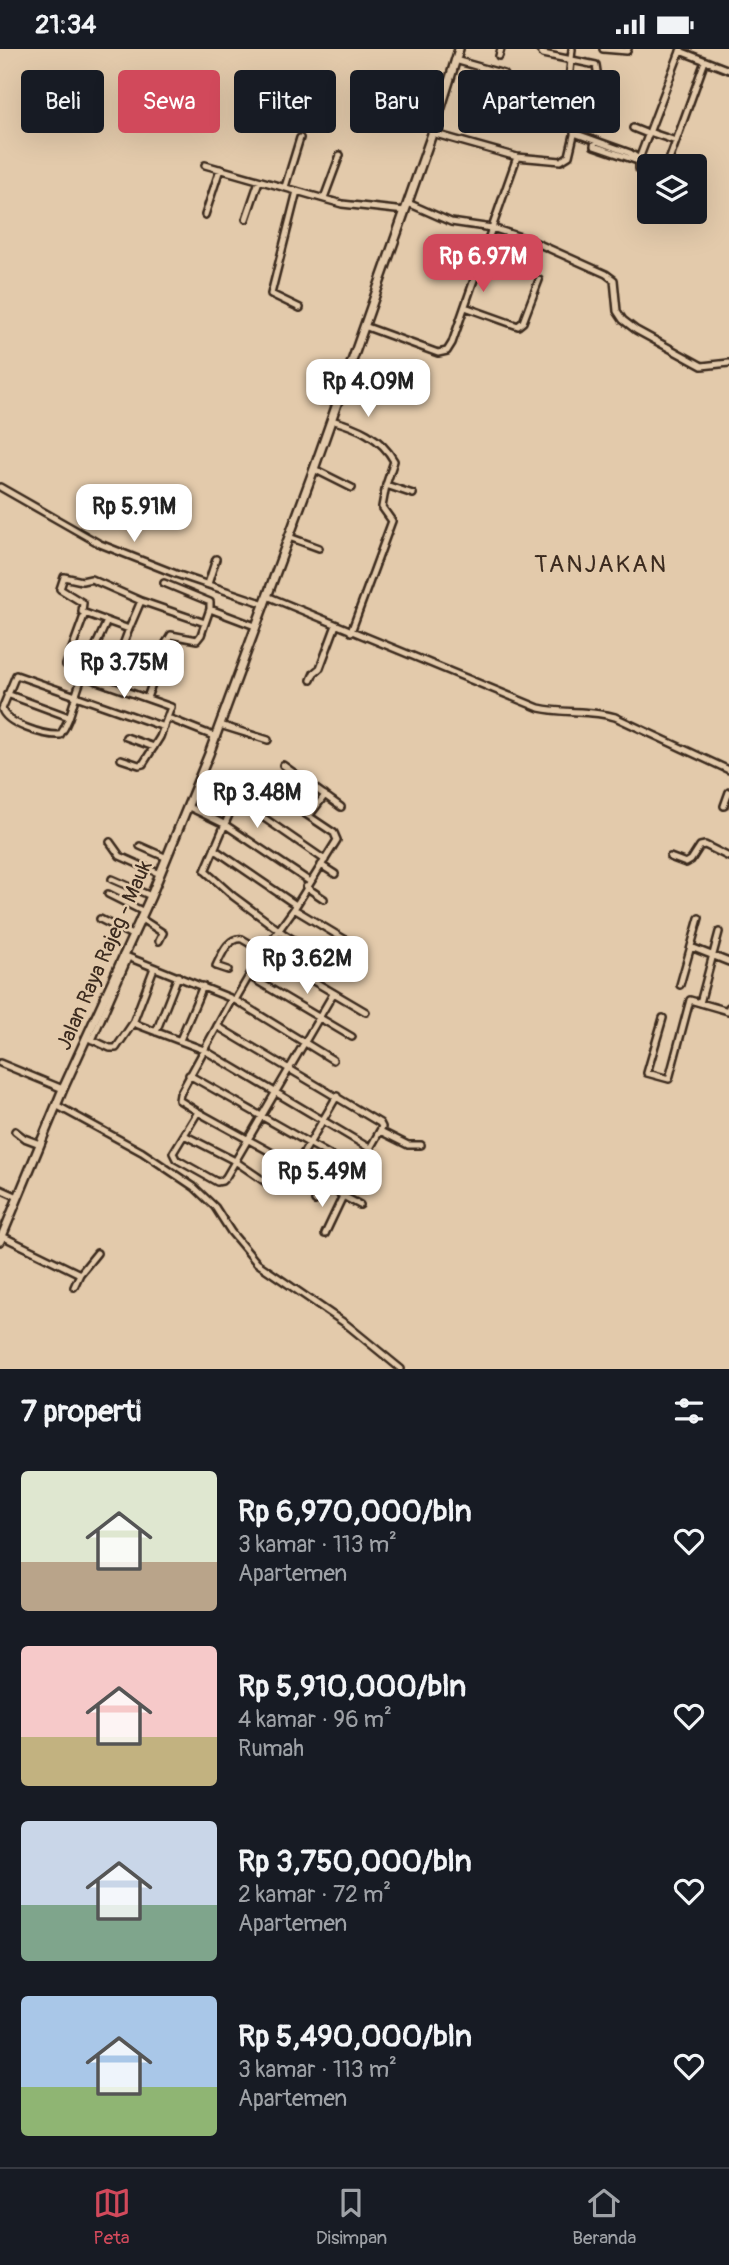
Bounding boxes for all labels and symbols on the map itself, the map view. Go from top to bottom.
pin: Rp 6.97M [411,235,555,294]
pin: Rp 4.09M [296,359,440,419]
pin: Rp 5.91M [62,484,206,544]
district label: TANJAKAN [534,550,668,579]
pin: Rp 3.75M [52,641,196,700]
pin: Rp 3.48M [185,771,329,830]
street label: Jalan Raya Rajeg - Mauk [50,856,159,1054]
pin: Rp 3.62M [235,937,379,996]
pin: Rp 5.49M [250,1149,394,1209]

